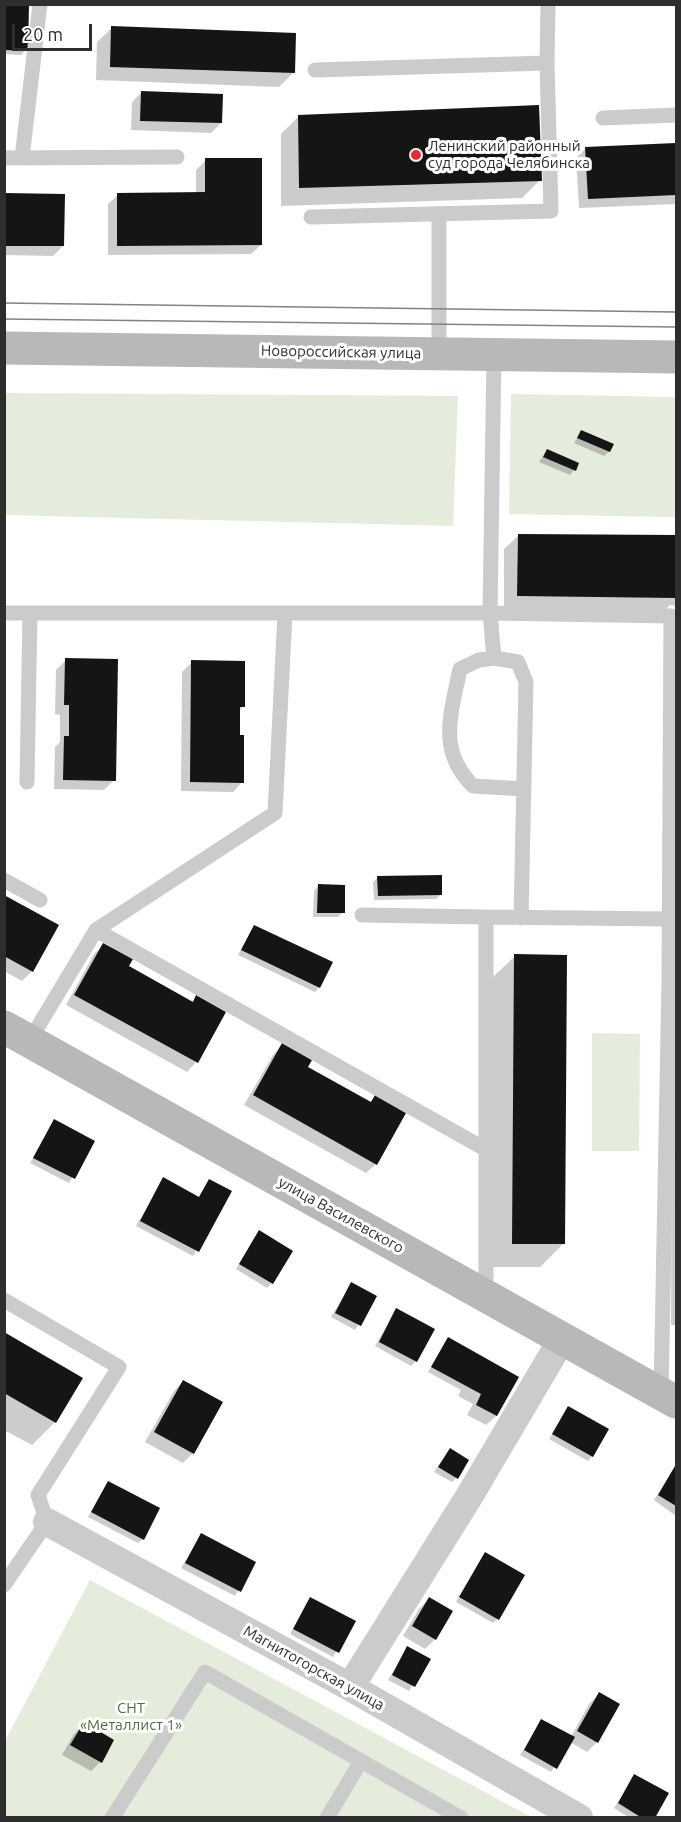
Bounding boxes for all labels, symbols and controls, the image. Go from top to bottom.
scale bar [15,12,94,50]
text: 20 m [23,24,63,44]
place label: Ленинский районный суд города Челябинска [428,137,590,172]
marker: Ленинский районный суд города Челябинска [409,148,423,162]
street label: Новороссийская улица [261,342,421,362]
street label: улица Василевского [275,1173,407,1257]
street label: Магнитогорская улица [240,1622,388,1714]
park label: СНТ «Металлист 1» [80,1699,182,1734]

